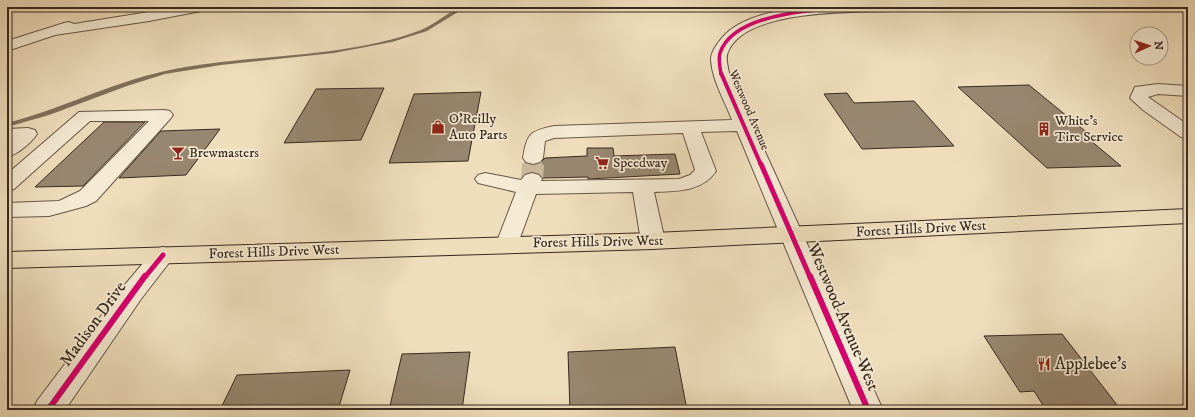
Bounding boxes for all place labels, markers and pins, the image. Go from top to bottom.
place label: O'Reilly Auto Parts [449,110,508,144]
place label: White's Tire Service [1054,112,1123,146]
shop icon: O'Reilly Auto Parts [430,119,446,135]
building icon: White's Tire Service [1036,121,1052,137]
place label: Brewmasters [189,144,259,162]
bar icon: Brewmasters [170,145,186,161]
place label: Speedway [613,154,668,172]
supermarket icon: Speedway [594,155,610,171]
place label: Applebee's [1055,353,1127,375]
restaurant icon: Applebee's [1036,356,1052,372]

